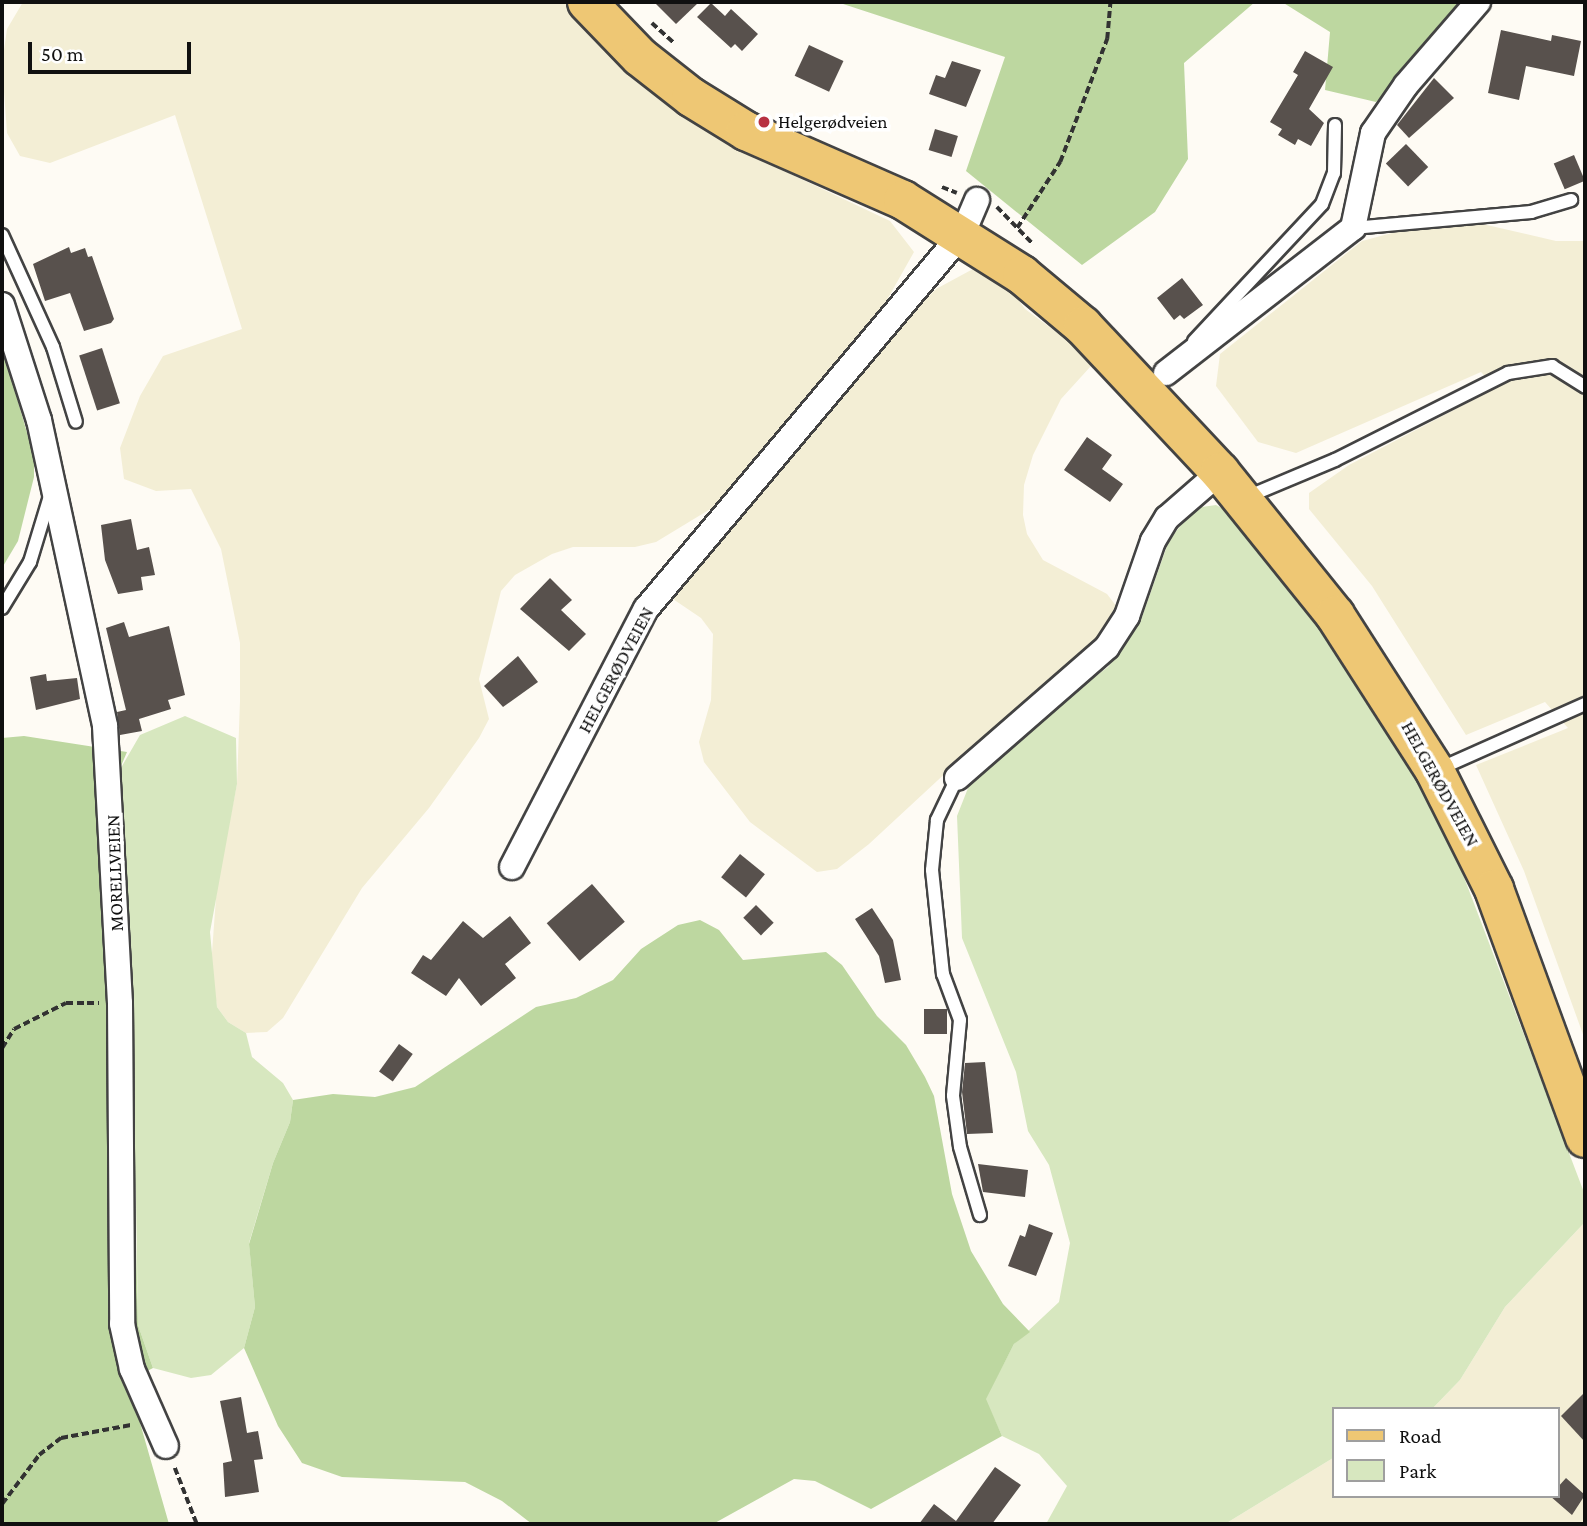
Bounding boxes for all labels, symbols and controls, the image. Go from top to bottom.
scale bar [32,28,194,72]
text: 50 m [41,42,84,66]
place label: Helgerødveien [778,111,887,133]
marker: Helgerødveien [756,114,772,130]
street label: HELGERØDVEIEN [573,603,659,737]
street label: HELGERØDVEIEN [1396,717,1484,851]
street label: MORELLVEIEN [102,814,128,932]
legend [1332,1407,1559,1498]
text: Road [1399,1424,1442,1448]
text: Park [1399,1459,1436,1483]

